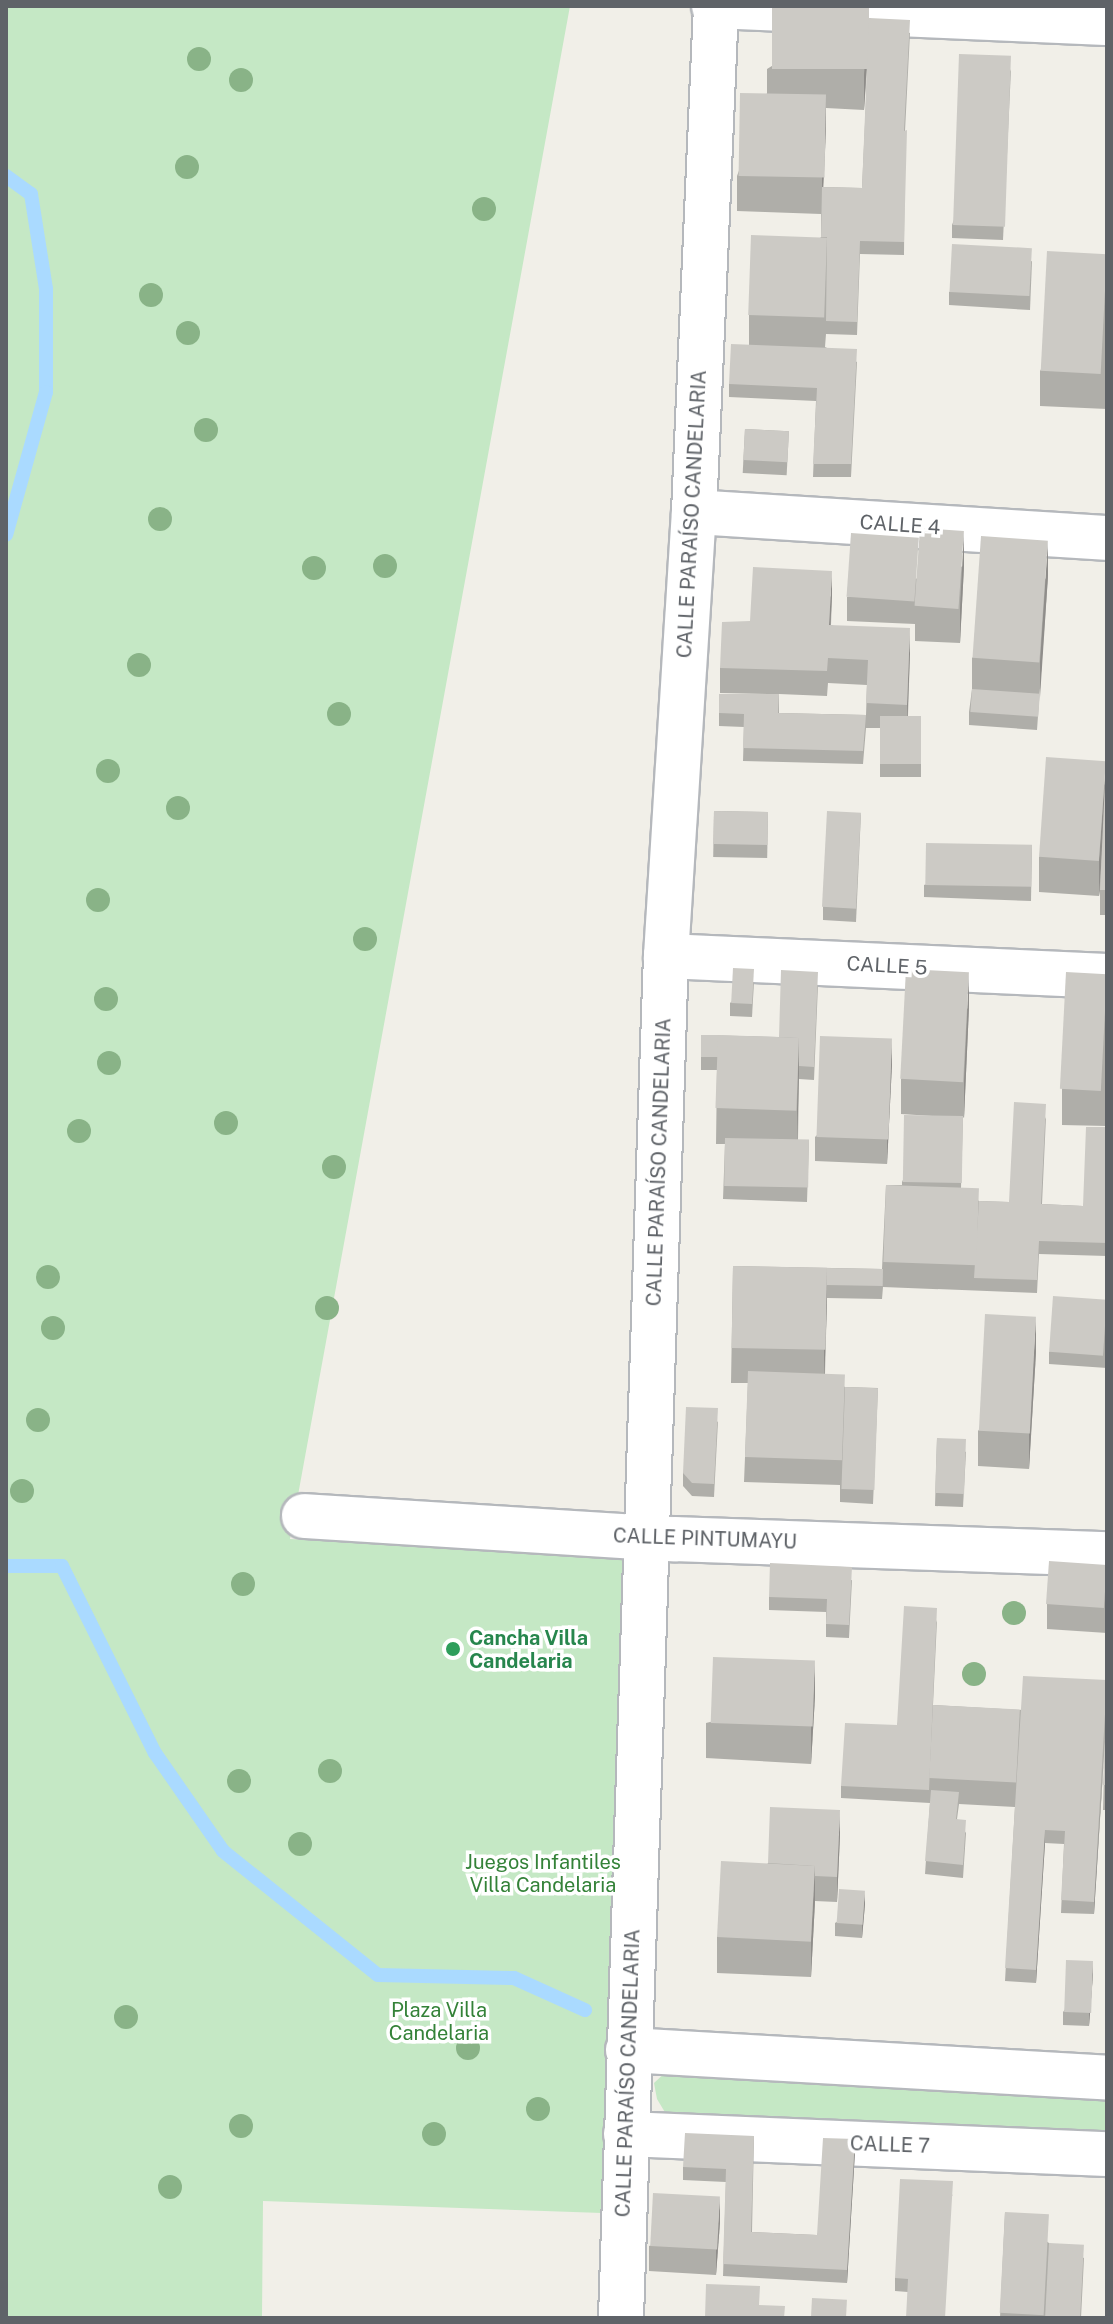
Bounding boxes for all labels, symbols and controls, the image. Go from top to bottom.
street label: CALLE PARAÍSO CANDELARIA [672,369,712,659]
street label: CALLE 4 [859,510,941,540]
street label: CALLE 5 [846,952,928,980]
street label: CALLE PARAÍSO CANDELARIA [642,1017,676,1307]
street label: CALLE PINTUMAYU [613,1524,797,1554]
place label: Cancha Villa Candelaria [469,1626,588,1673]
marker: Cancha Villa Candelaria [444,1640,462,1658]
park label: Juegos Infantiles Villa Candelaria [465,1850,621,1897]
street label: CALLE PARAÍSO CANDELARIA [611,1928,645,2218]
park label: Plaza Villa Candelaria [389,1999,489,2046]
street label: CALLE 7 [850,2132,930,2158]

